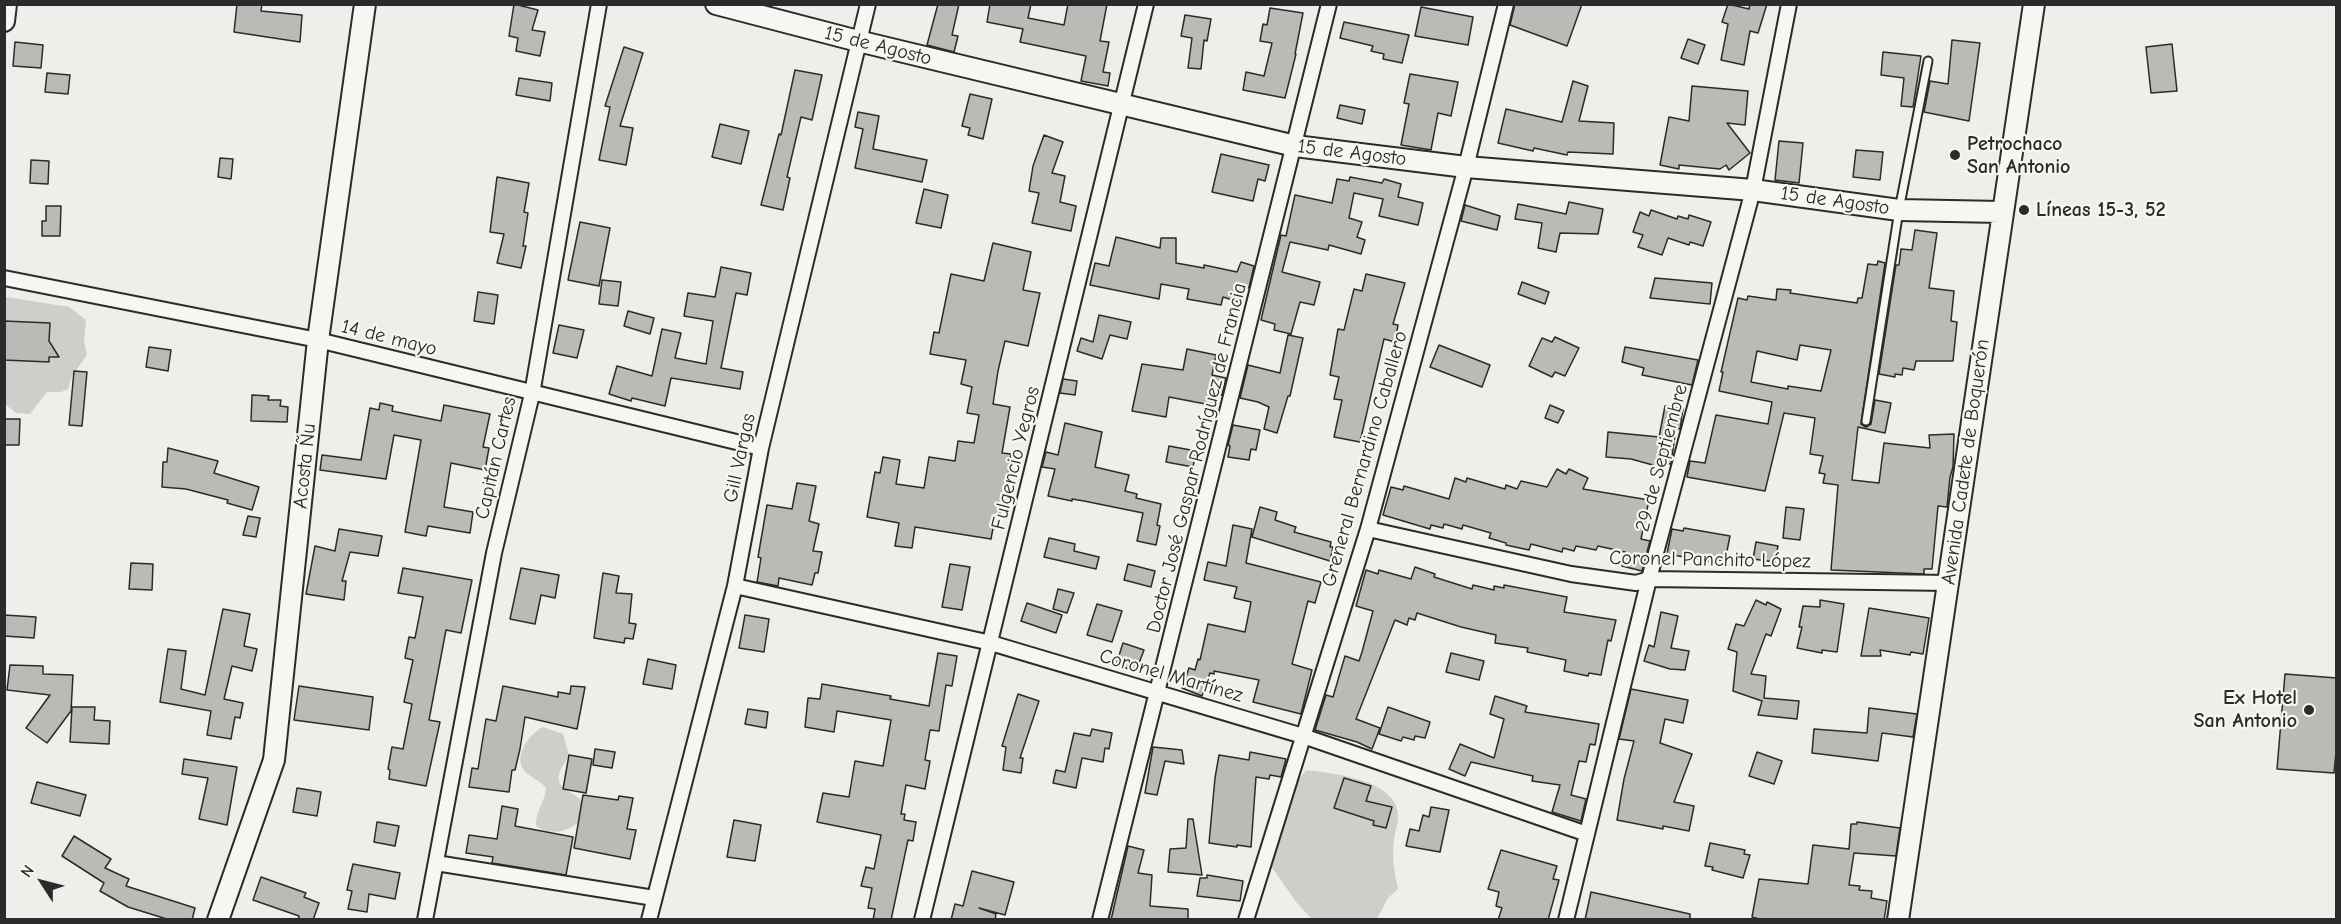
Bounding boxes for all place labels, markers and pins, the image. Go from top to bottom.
place label: Petrochaco San Antonio [1967,132,2070,179]
marker: Petrochaco San Antonio [1948,148,1962,162]
place label: Líneas 15-3, 52 [2036,198,2166,222]
marker: Líneas 15-3, 52 [2017,203,2031,217]
place label: Ex Hotel San Antonio [2194,686,2297,733]
marker: Ex Hotel San Antonio [2302,703,2316,717]

